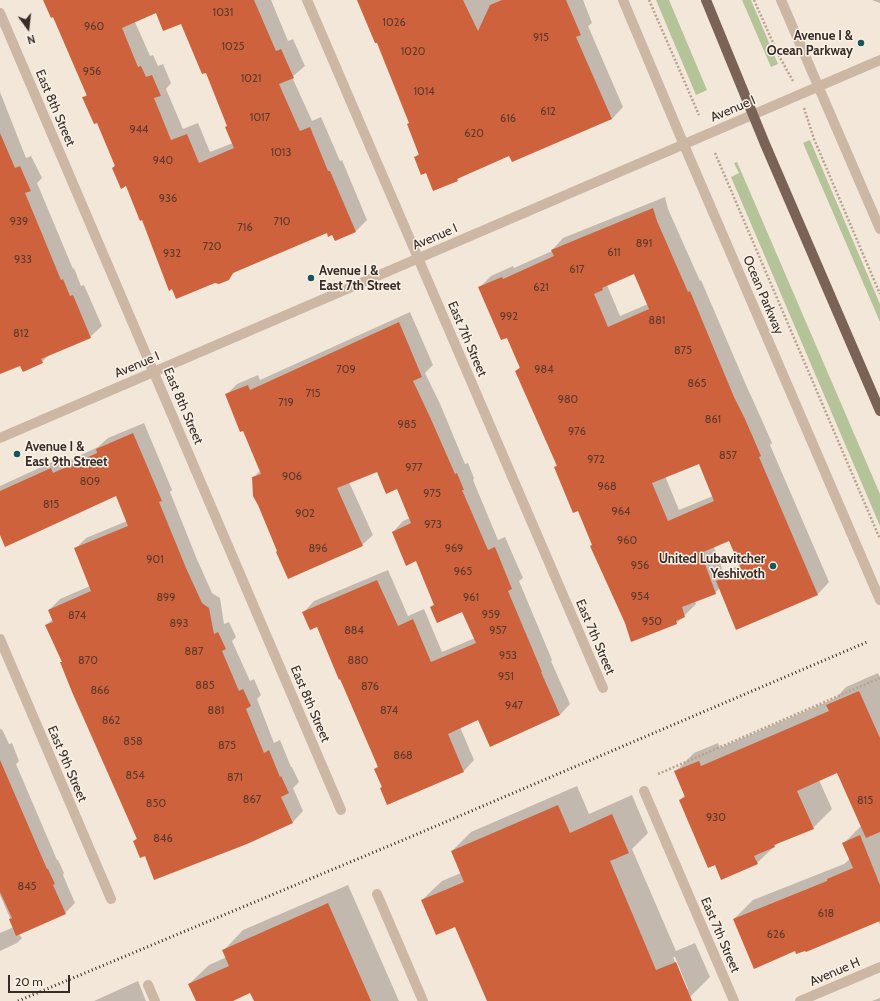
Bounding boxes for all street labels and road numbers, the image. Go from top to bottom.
street label: East 8th Street [32,67,78,149]
street label: Avenue I [708,93,758,125]
street label: Avenue I [410,221,460,253]
street label: Ocean Parkway [739,253,787,337]
street label: East 7th Street [444,299,490,379]
street label: Avenue I [112,349,162,381]
street label: East 8th Street [160,365,206,447]
street label: East 7th Street [572,597,618,677]
street label: East 8th Street [287,663,333,745]
street label: East 9th Street [44,724,90,804]
street label: East 7th Street [697,895,743,975]
street label: Avenue H [807,954,863,990]

